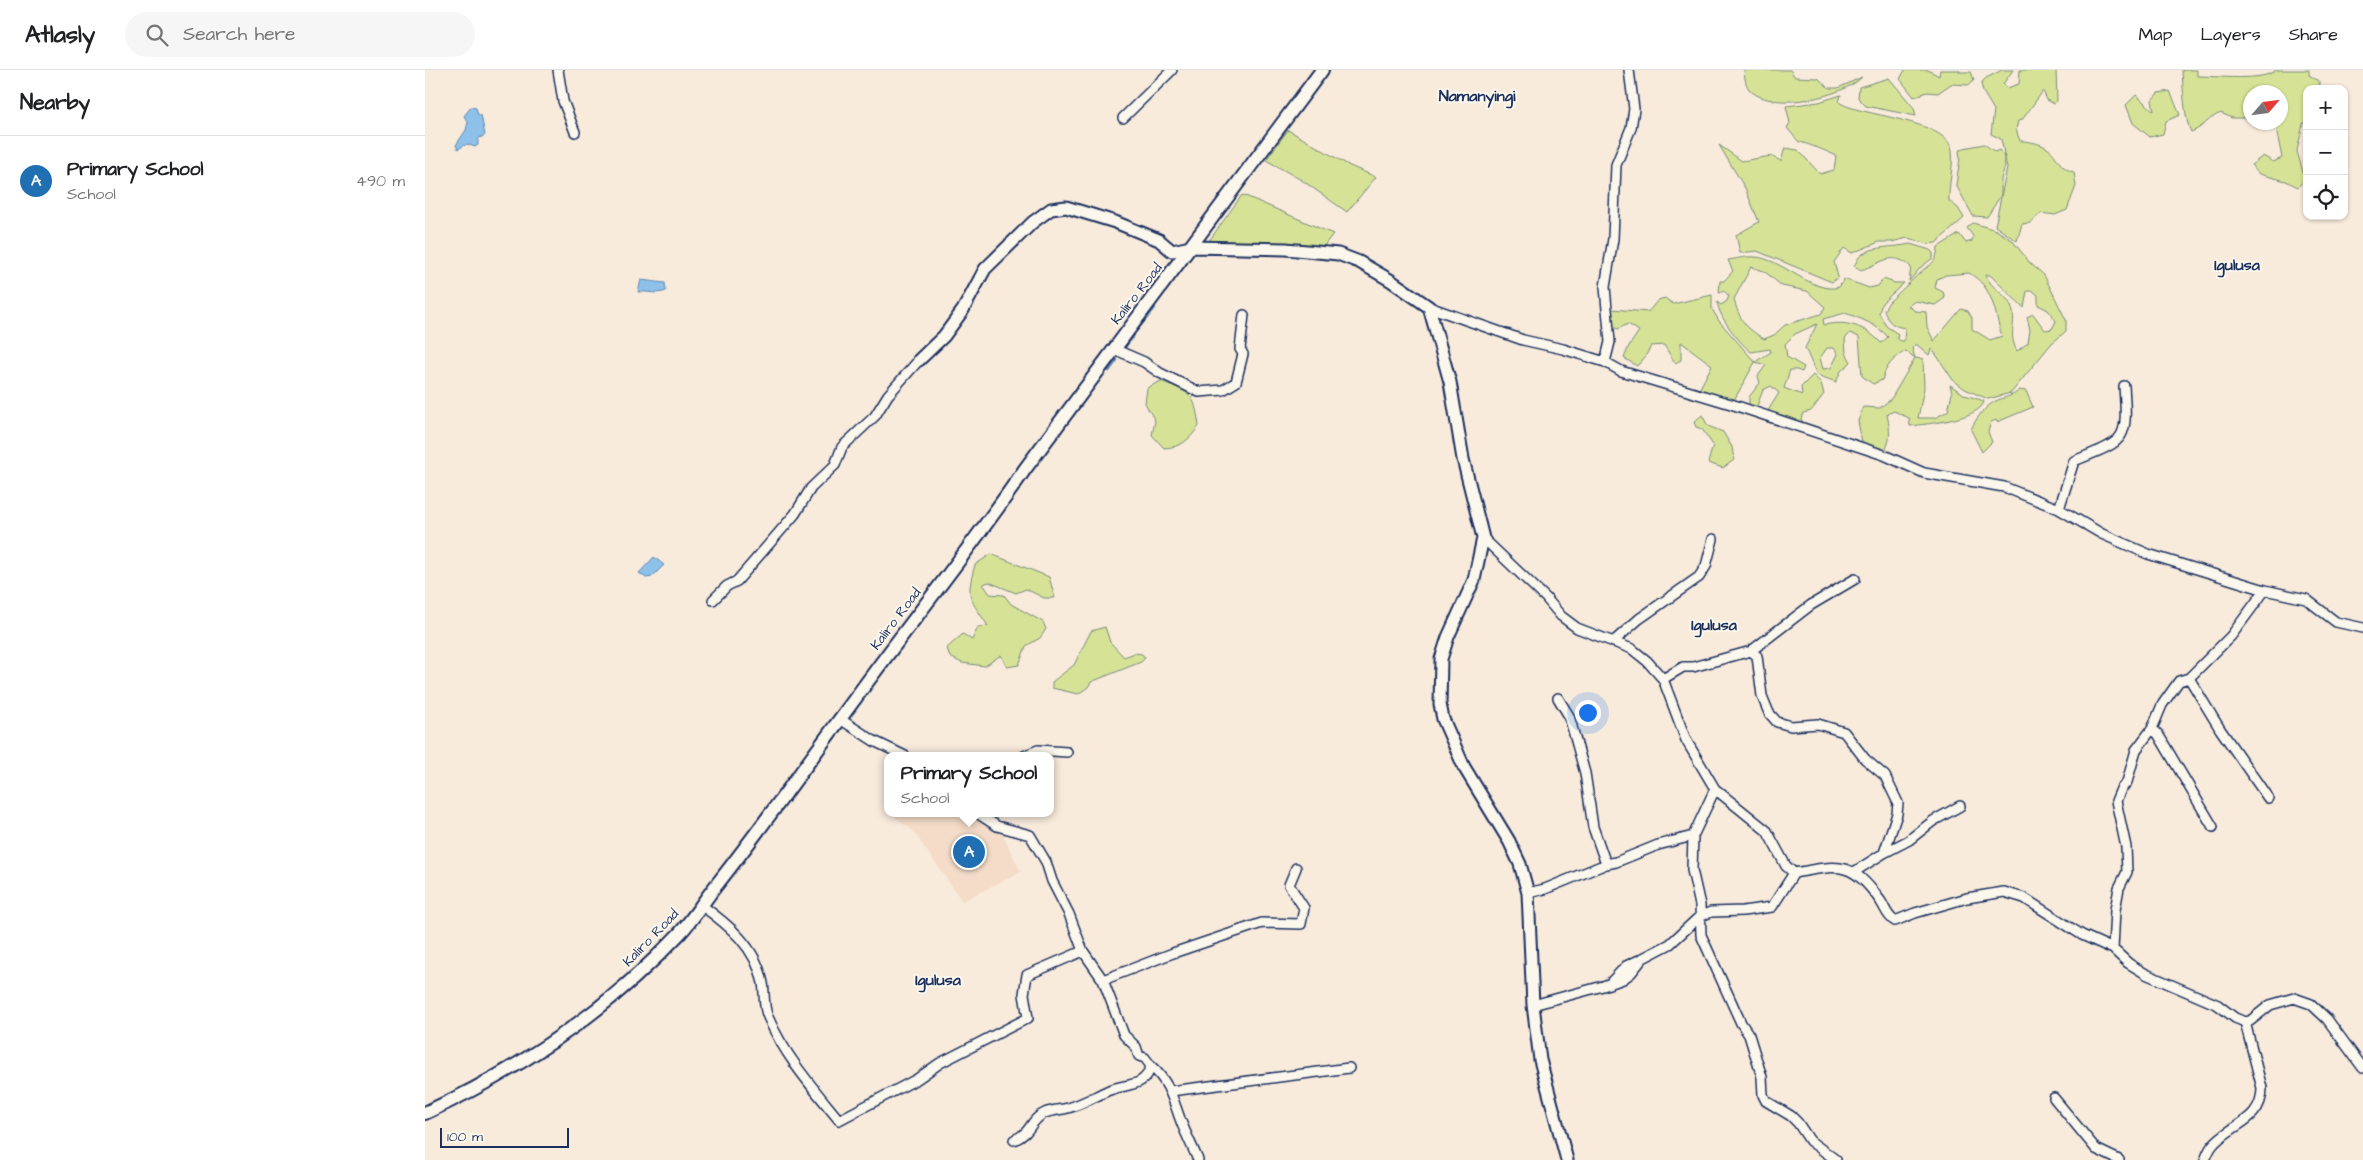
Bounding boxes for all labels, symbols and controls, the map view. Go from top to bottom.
search box [125,12,475,57]
text: Atlasly [25,18,95,52]
icon: search [143,21,171,49]
text: Search here [183,21,295,48]
text: Map [2138,22,2172,47]
text: Layers [2200,22,2261,47]
text: Share [2289,22,2338,47]
district label: Namanyingi [1439,85,1516,109]
north arrow [2243,85,2288,130]
map controls [2303,85,2348,220]
button: + [2303,85,2348,130]
text: Nearby [20,88,90,117]
button: − [2303,130,2348,175]
text: Primary School [67,156,203,183]
text: A [31,170,41,192]
text: 490 m [356,170,405,192]
button: locate [2303,175,2348,220]
text: School [67,183,116,205]
district label: Igulusa [2214,254,2261,278]
street label: Kaliro Road [1107,259,1167,329]
street label: Kaliro Road [866,584,926,654]
district label: Igulusa [1691,614,1738,638]
your location [1575,700,1601,726]
popup [884,752,1054,817]
text: Primary School [901,760,1037,787]
text: School [901,787,950,809]
pin: A [953,833,985,871]
street label: Kaliro Road [618,905,684,971]
district label: Igulusa [915,969,962,993]
scale bar [440,1125,569,1148]
text: 100 m [447,1127,483,1147]

